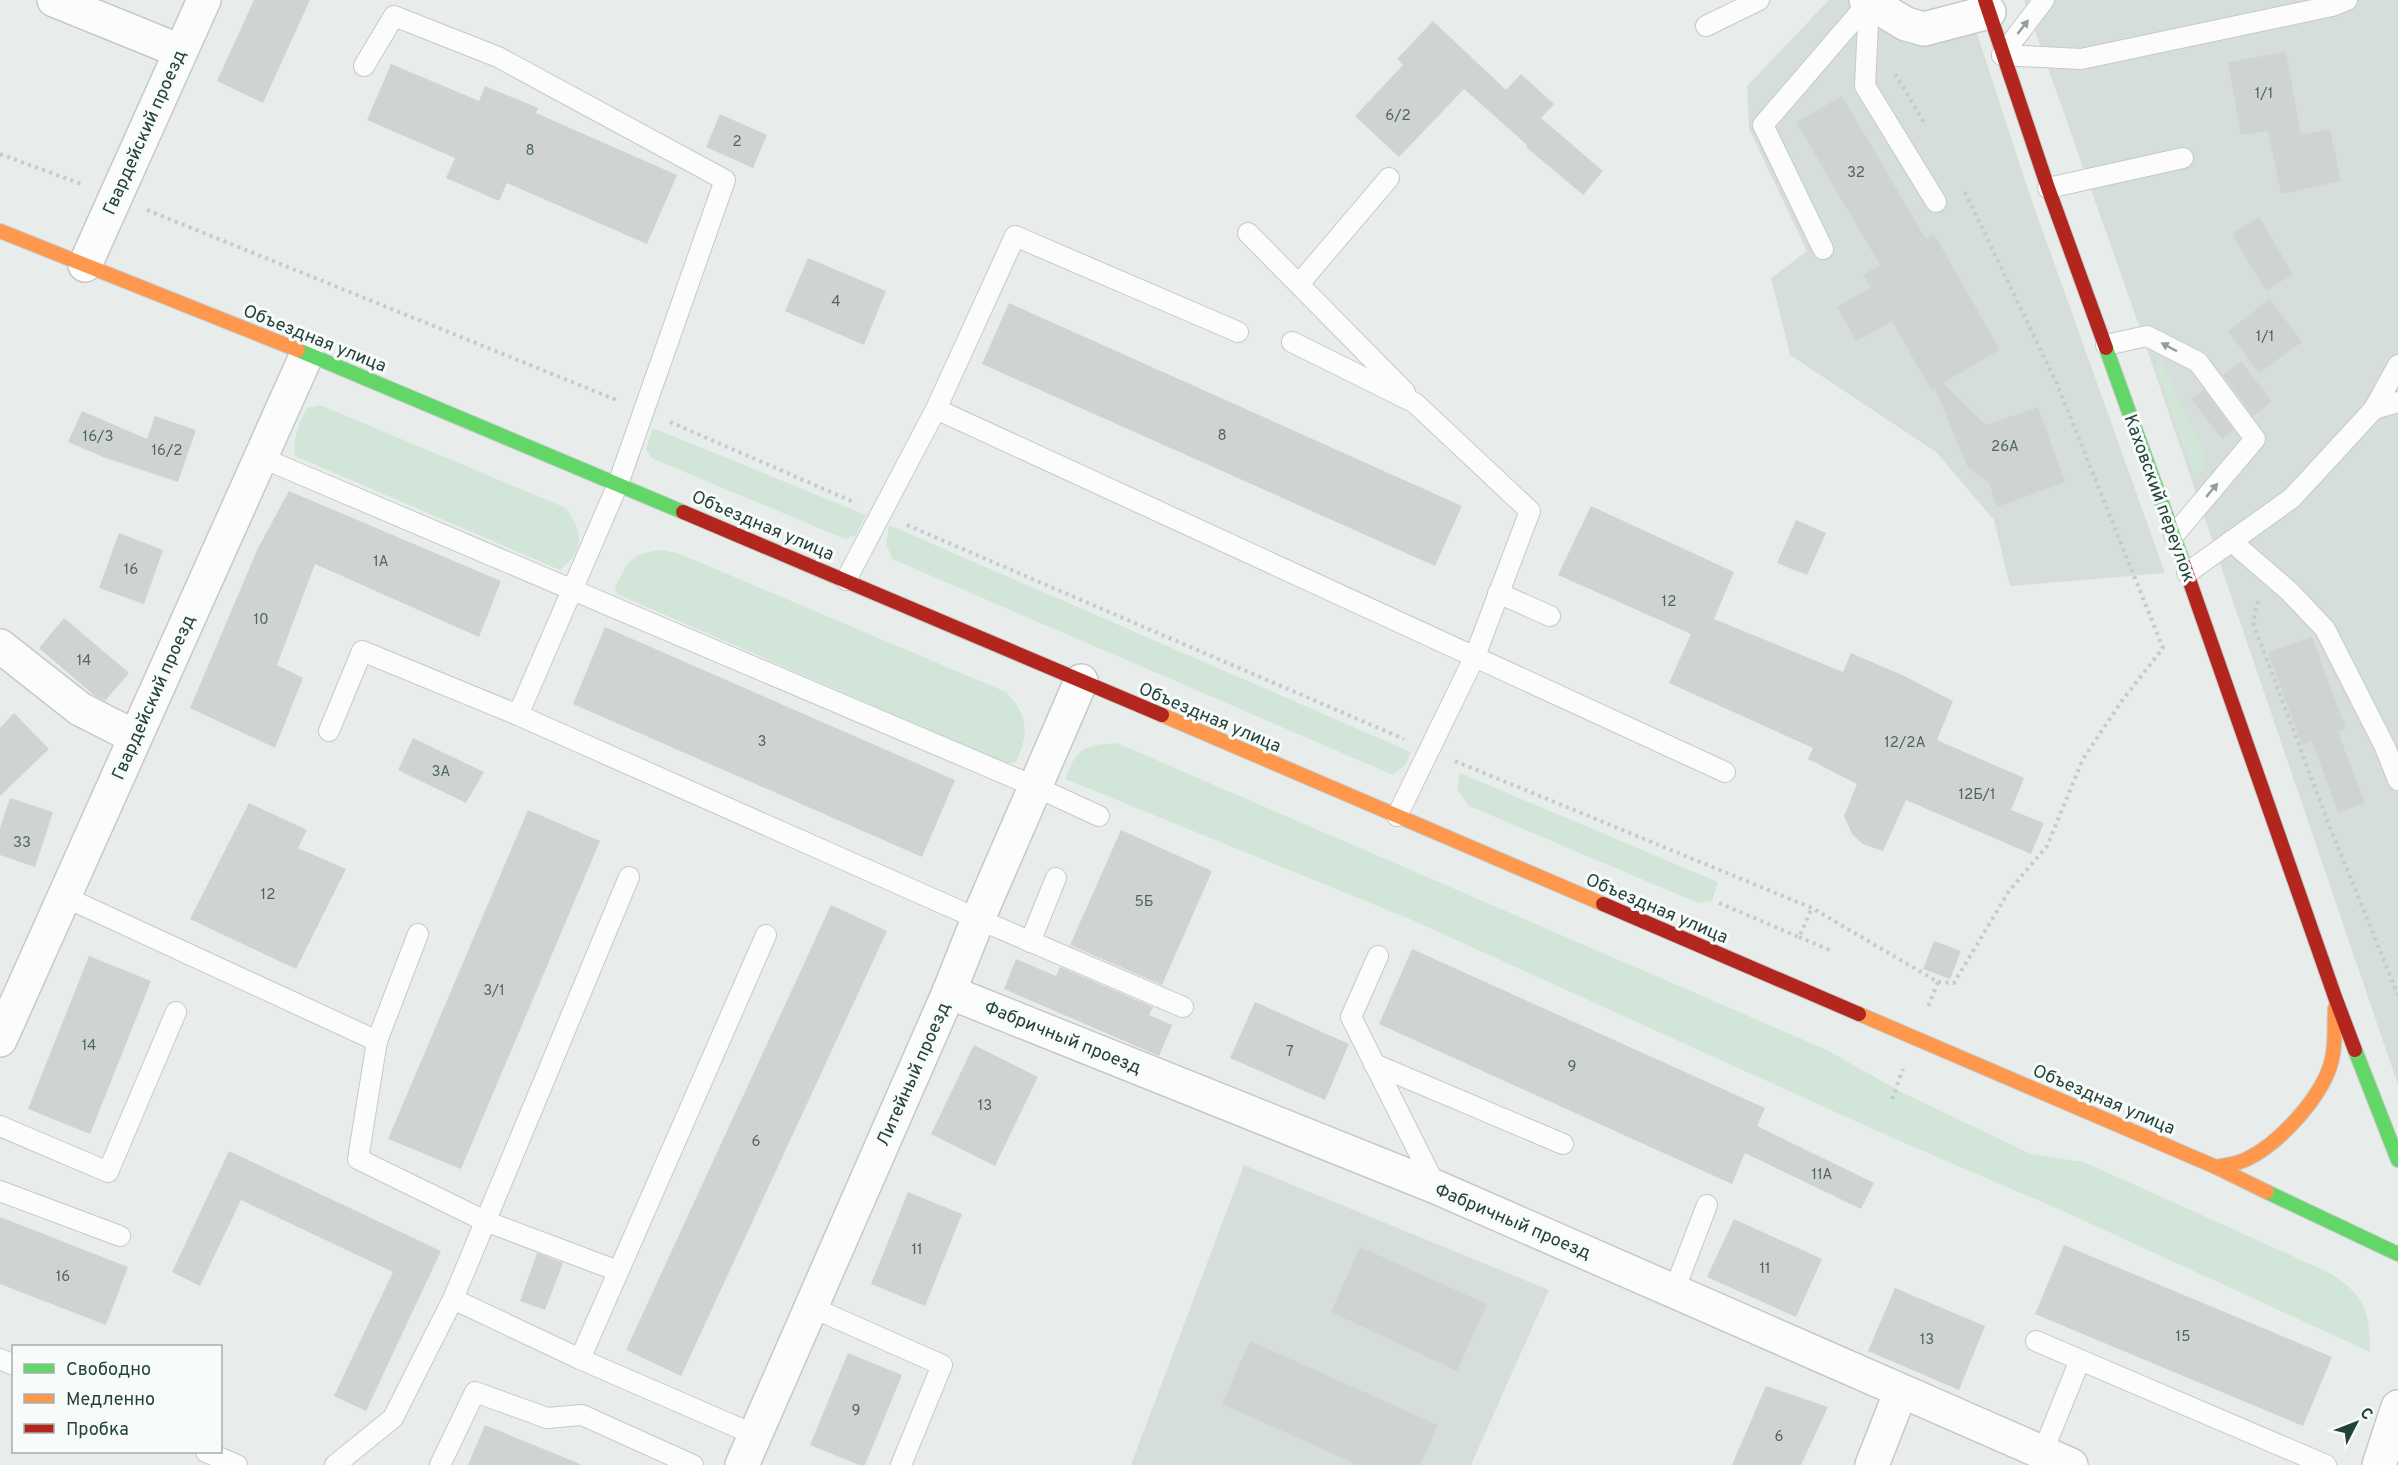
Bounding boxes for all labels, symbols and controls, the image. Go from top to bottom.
one-way arrow [2017,20,2029,35]
street label: Гвардейский проезд [99,46,192,219]
house number: 1/1 [2255,85,2273,104]
house number: 6/2 [1385,107,1411,126]
house number: 2 [732,133,742,152]
house number: 8 [525,142,535,161]
house number: 32 [1847,164,1865,183]
house number: 4 [831,293,841,312]
street label: Объездная улица [239,300,389,379]
house number: 1/1 [2256,328,2274,347]
one-way arrow [2161,342,2178,352]
street label: Каховский переулок [2118,412,2200,585]
house number: 8 [1217,427,1227,446]
house number: 16/3 [83,428,113,447]
house number: 26А [1991,438,2019,457]
house number: 16/2 [151,442,183,461]
one-way arrow [2205,482,2218,498]
street label: Объездная улица [688,486,837,567]
house number: 1А [373,553,389,572]
house number: 16 [124,561,138,580]
house number: 12 [1662,593,1676,612]
street label: Гвардейский проезд [108,611,201,784]
house number: 10 [253,611,269,630]
house number: 14 [77,652,91,671]
street label: Объездная улица [1135,678,1284,759]
house number: 3 [757,733,767,752]
house number: 12/2А [1884,734,1926,753]
house number: 3А [431,763,451,782]
house number: 12Б/1 [1958,786,1996,805]
house number: 33 [13,834,31,853]
street label: Объездная улица [1582,869,1731,950]
house number: 12 [261,886,275,905]
house number: 5Б [1134,893,1154,912]
house number: 3/1 [483,982,505,1001]
street label: Фабричный проезд [981,996,1144,1080]
street label: Литейный проезд [872,999,957,1150]
house number: 14 [82,1037,96,1056]
house number: 7 [1286,1043,1294,1062]
house number: 9 [1568,1058,1576,1077]
street label: Объездная улица [2029,1060,2178,1141]
house number: 13 [978,1097,992,1116]
house number: 6 [752,1133,761,1152]
house number: 11А [1812,1166,1832,1185]
street label: Фабричный проезд [1431,1179,1594,1266]
house number: 11 [911,1241,923,1260]
house number: 11 [1759,1260,1771,1279]
house number: 16 [56,1268,70,1287]
house number: 15 [2176,1328,2190,1347]
house number: 13 [1920,1331,1934,1350]
legend [12,1345,222,1453]
text: Свободно [66,1359,151,1382]
text: Медленно [66,1389,155,1412]
north arrow [2326,1393,2386,1453]
house number: 9 [852,1402,860,1421]
text: С [2355,1404,2377,1425]
text: Пробка [66,1419,129,1442]
house number: 6 [1775,1428,1784,1447]

